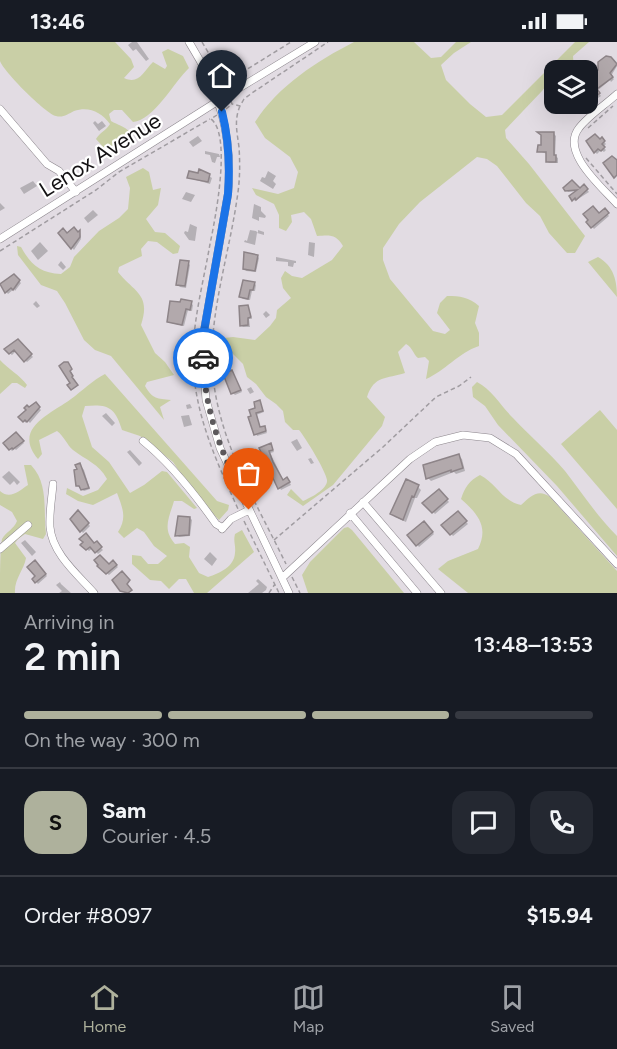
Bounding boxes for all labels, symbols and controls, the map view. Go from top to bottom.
text: 13:46 [30,8,85,35]
pin [196,50,247,112]
icon: home [205,59,238,92]
map controls [544,60,598,114]
button: layers [544,60,598,114]
street label: Lenox Avenue [34,107,166,203]
courier [173,328,233,388]
icon: car [187,342,220,375]
pin [223,448,274,510]
icon: bag [232,457,265,490]
text: Arriving in [24,610,114,634]
text: 13:48–13:53 [474,631,593,658]
text: 2 min [24,633,121,680]
text: On the way · 300 m [24,728,200,752]
button: chat [452,791,515,854]
button: phone [530,791,593,854]
text: Sam [102,797,146,824]
text: S [49,809,62,836]
text: Courier · 4.5 [102,824,211,848]
text: Order #8097 [24,902,152,929]
text: $15.94 [527,902,593,929]
tab: Home [83,981,126,1036]
tab: Map [292,981,325,1036]
tab: Saved [490,981,534,1036]

